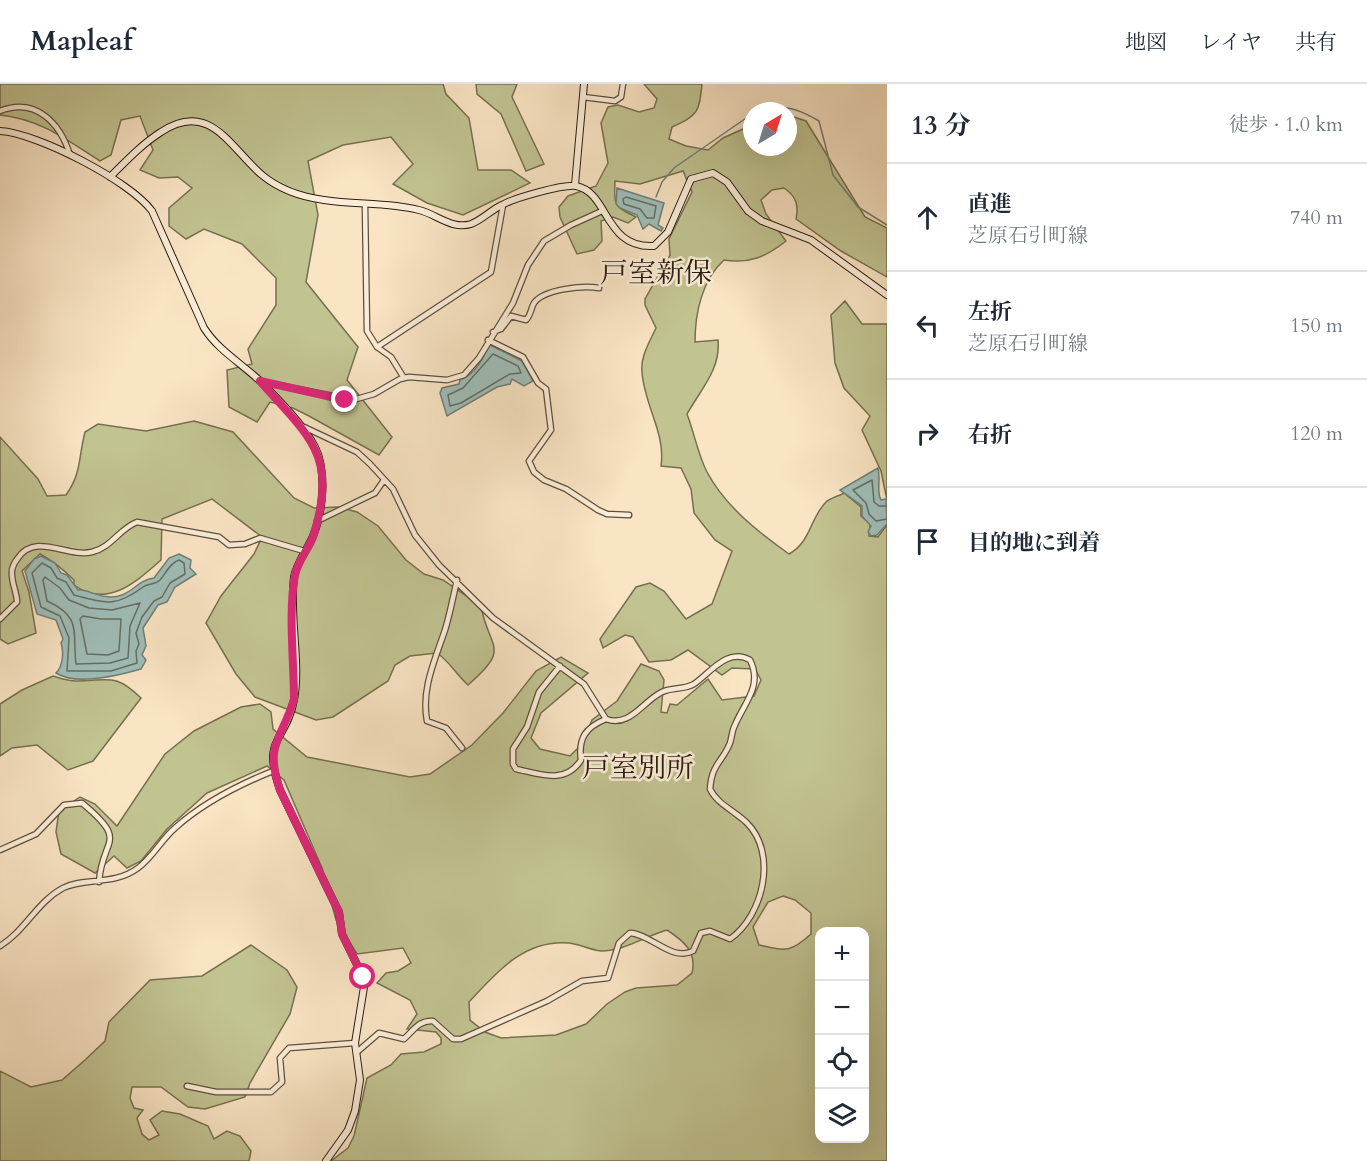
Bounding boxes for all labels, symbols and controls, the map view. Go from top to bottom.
text: Mapleaf [30,22,133,60]
text: 地図 [1125,28,1167,57]
text: レイヤ [1200,28,1262,57]
text: 共有 [1295,28,1337,57]
north arrow [743,102,797,156]
text: 13 分 [911,108,971,143]
text: 徒歩 · 1.0 km [1229,111,1343,138]
text: 直進 [968,189,1012,219]
icon: ahead [911,201,944,234]
text: 740 m [1290,204,1343,231]
text: 芝原石引町線 [968,222,1088,249]
district label: 戸室新保 [600,254,712,292]
text: 左折 [968,297,1012,327]
icon: left [911,309,944,342]
text: 150 m [1290,312,1343,339]
text: 芝原石引町線 [968,330,1088,357]
route end [331,386,357,412]
icon: right [911,417,944,450]
text: 右折 [968,420,1012,450]
text: 120 m [1290,420,1343,447]
icon: arrive [911,525,944,558]
text: 目的地に到着 [968,528,1100,558]
district label: 戸室別所 [582,749,694,787]
map controls [815,927,869,1143]
button: + [815,927,869,981]
route start [349,963,375,989]
button: − [815,981,869,1035]
button: locate [815,1035,869,1089]
button: layers [815,1089,869,1143]

